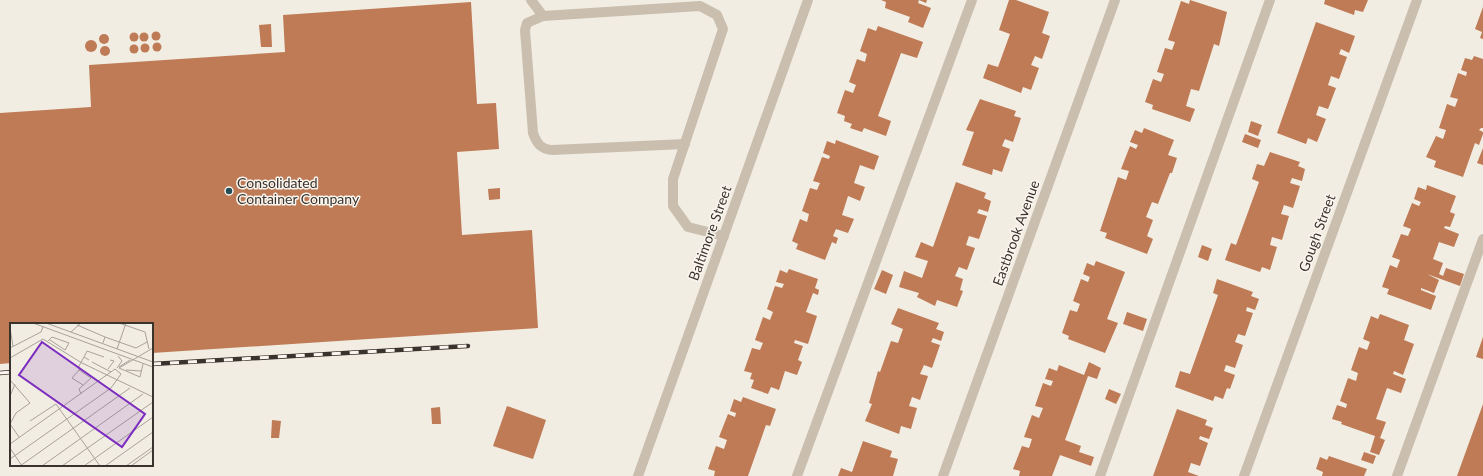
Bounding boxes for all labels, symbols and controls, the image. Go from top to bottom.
place label: Consolidated Container Company [237,174,360,207]
street label: Eastbrook Avenue [989,178,1043,288]
street label: Baltimore Street [684,183,735,283]
marker: Consolidated Container Company [224,186,234,196]
street label: Gough Street [1295,192,1338,274]
inset map [10,323,153,466]

